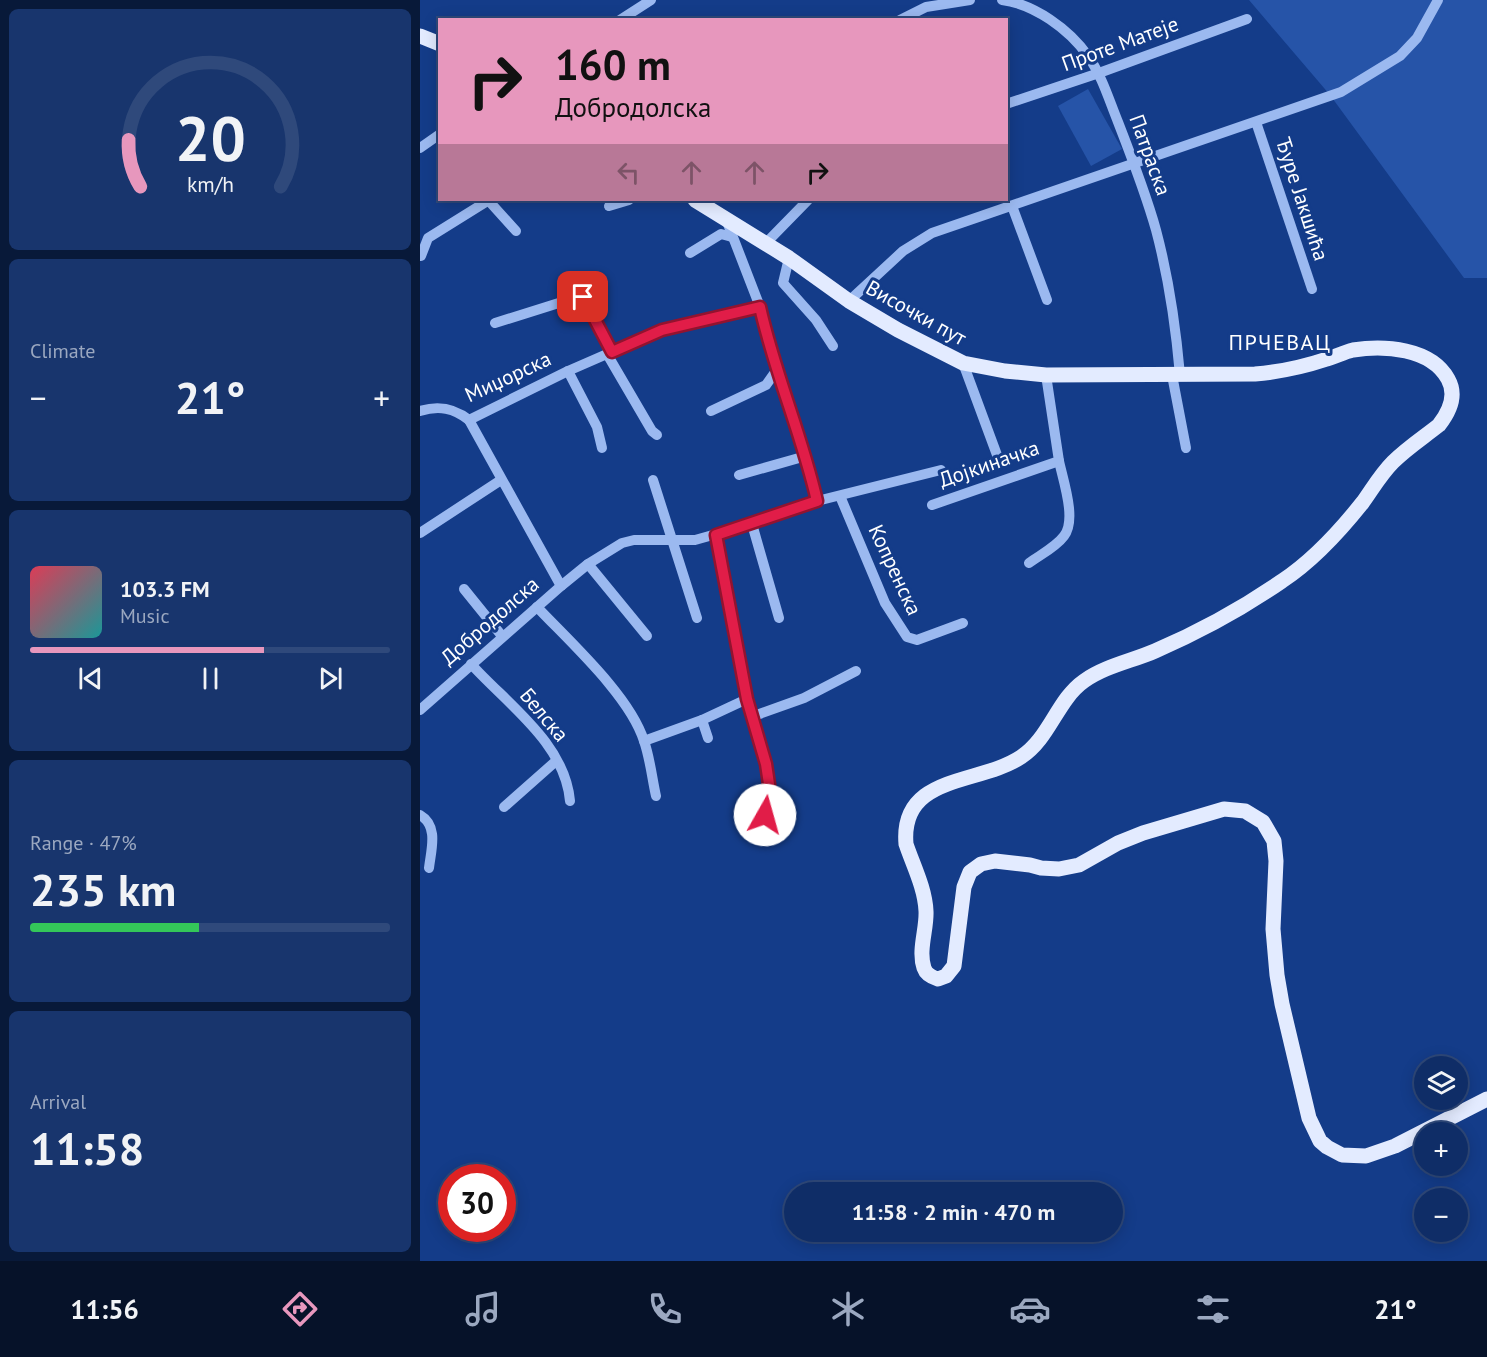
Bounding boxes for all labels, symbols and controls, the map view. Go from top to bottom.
street label: Проте Матеје [1058,10,1182,77]
text: 160 m [555,37,671,92]
icon: right [456,42,534,120]
text: Добродолска [555,90,711,124]
text: 20 [175,97,245,178]
street label: Патраска [1123,111,1178,199]
street label: Ђуре Јакшића [1270,134,1335,264]
icon: left [612,156,645,189]
icon: ahead [675,156,708,189]
icon: ahead [738,156,771,189]
icon: right [801,156,834,189]
text: km/h [186,170,233,198]
pin [557,271,608,322]
street label: Височки пут [861,274,972,352]
icon: arrive [566,280,599,313]
district label: ПРЧЕВАЦ [1228,328,1332,356]
text: Climate [30,338,96,364]
street label: Миџорска [460,345,555,408]
text: 21° [175,368,245,426]
text: − [30,376,47,419]
text: + [373,376,390,419]
street label: Дојкиначка [935,434,1043,493]
street label: Копренска [863,520,928,620]
street label: Добродолска [435,571,544,671]
text: 103.3 FM [120,575,210,603]
text: Music [120,603,169,629]
icon: previous [74,662,107,695]
icon: pause [194,662,227,695]
icon: next [314,662,347,695]
street label: Белска [514,682,575,747]
position arrow [733,783,797,847]
text: Range · 47% [30,830,137,856]
text: 235 km [30,860,176,918]
map controls [1414,1056,1468,1242]
button: layers [1414,1056,1468,1110]
text: Arrival [30,1089,86,1115]
text: 11:58 [30,1119,144,1177]
button: + [1414,1122,1468,1176]
speed limit sign: 30 [438,1164,516,1242]
button: − [1414,1188,1468,1242]
text: 11:58 · 2 min · 470 m [852,1198,1055,1226]
icon: directions [279,1288,321,1330]
icon: music [462,1288,504,1330]
icon: phone [644,1288,686,1330]
icon: climate [827,1288,869,1330]
icon: car [1009,1288,1051,1330]
icon: filters [1192,1288,1234,1330]
text: 11:56 [70,1292,139,1326]
text: 21° [1374,1292,1417,1326]

